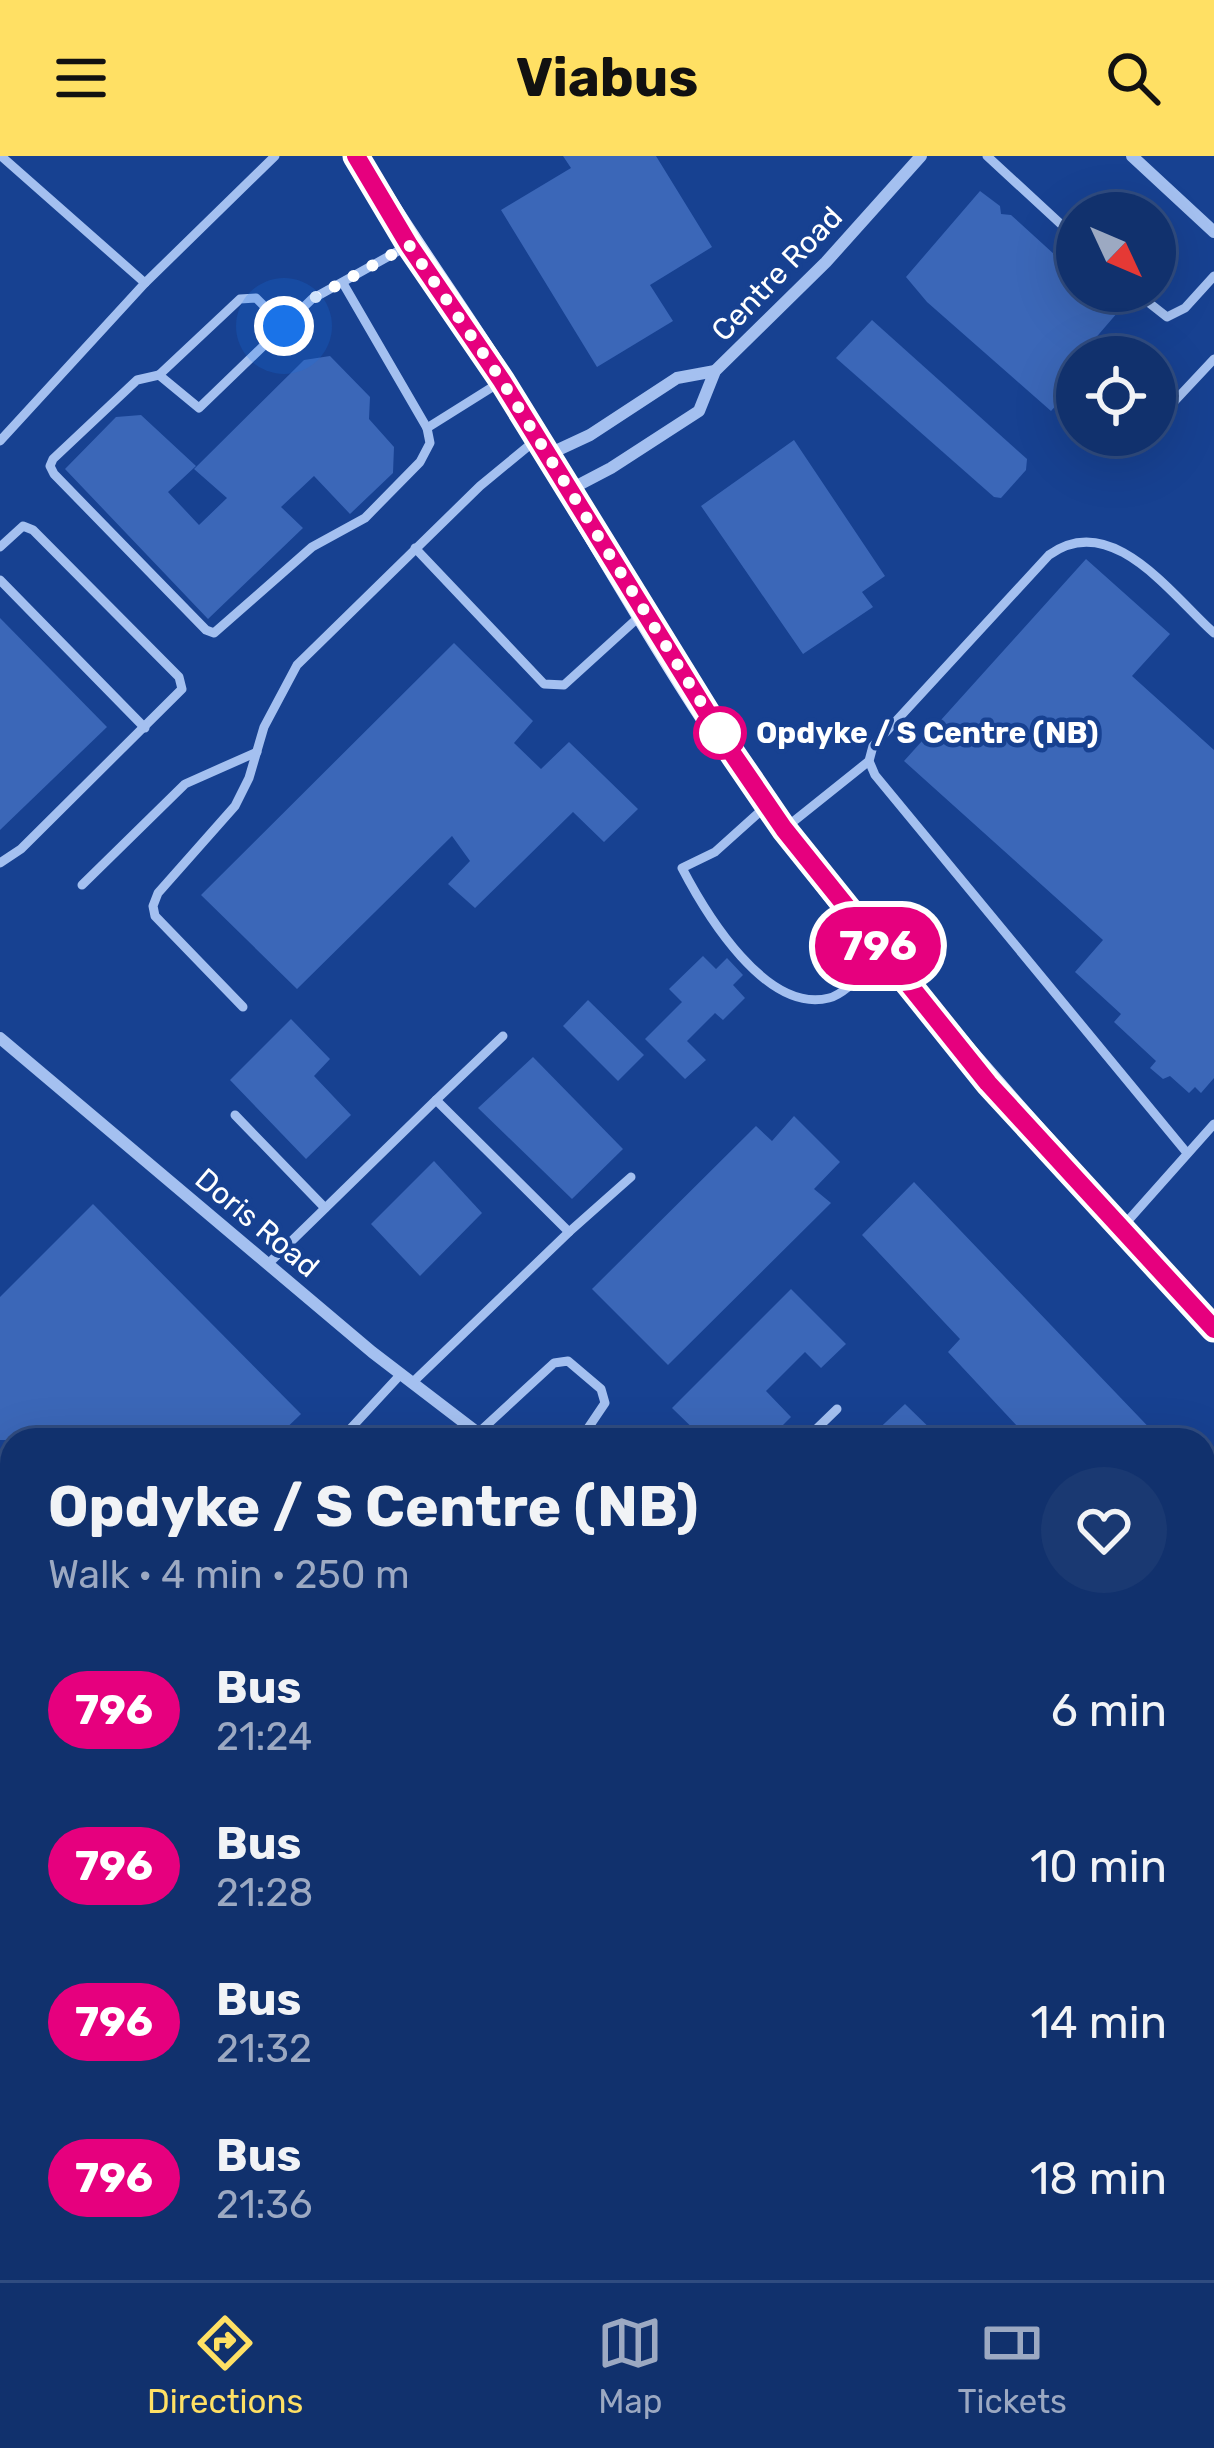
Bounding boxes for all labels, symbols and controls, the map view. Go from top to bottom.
icon: menu [48,45,114,111]
icon: search [1100,45,1166,111]
text: Viabus [516,46,698,110]
north arrow [1056,192,1176,312]
map controls [1056,192,1176,456]
street label: Centre Road [704,199,850,349]
your location [254,296,314,356]
button: locate [1056,336,1176,456]
marker: Opdyke / S Centre (NB) [695,708,745,758]
place label: Opdyke / S Centre (NB) [756,715,1098,751]
line badge: 796 [809,907,947,985]
text: 796 [839,921,917,971]
street label: Doris Road [188,1161,326,1285]
button: heart [1041,1467,1167,1593]
text: Opdyke / S Centre (NB) [48,1473,699,1540]
text: Walk · 4 min · 250 m [48,1552,410,1598]
text: Bus [216,1661,301,1714]
text: 6 min [1051,1684,1167,1737]
text: 796 [75,1685,153,1735]
text: 21:24 [216,1714,312,1760]
text: Bus [216,1817,301,1870]
text: 10 min [1030,1840,1167,1893]
text: 796 [75,1841,153,1891]
text: 21:28 [216,1870,313,1916]
text: Bus [216,1973,301,2026]
text: 14 min [1031,1996,1167,2049]
text: 796 [75,1997,153,2047]
text: 21:32 [216,2026,312,2072]
text: Bus [216,2129,301,2182]
text: 18 min [1030,2152,1167,2205]
text: 796 [75,2153,153,2203]
text: 21:36 [216,2182,313,2228]
tab: Directions [147,2310,303,2421]
tab: Map [597,2310,663,2421]
tab: Tickets [957,2310,1067,2421]

